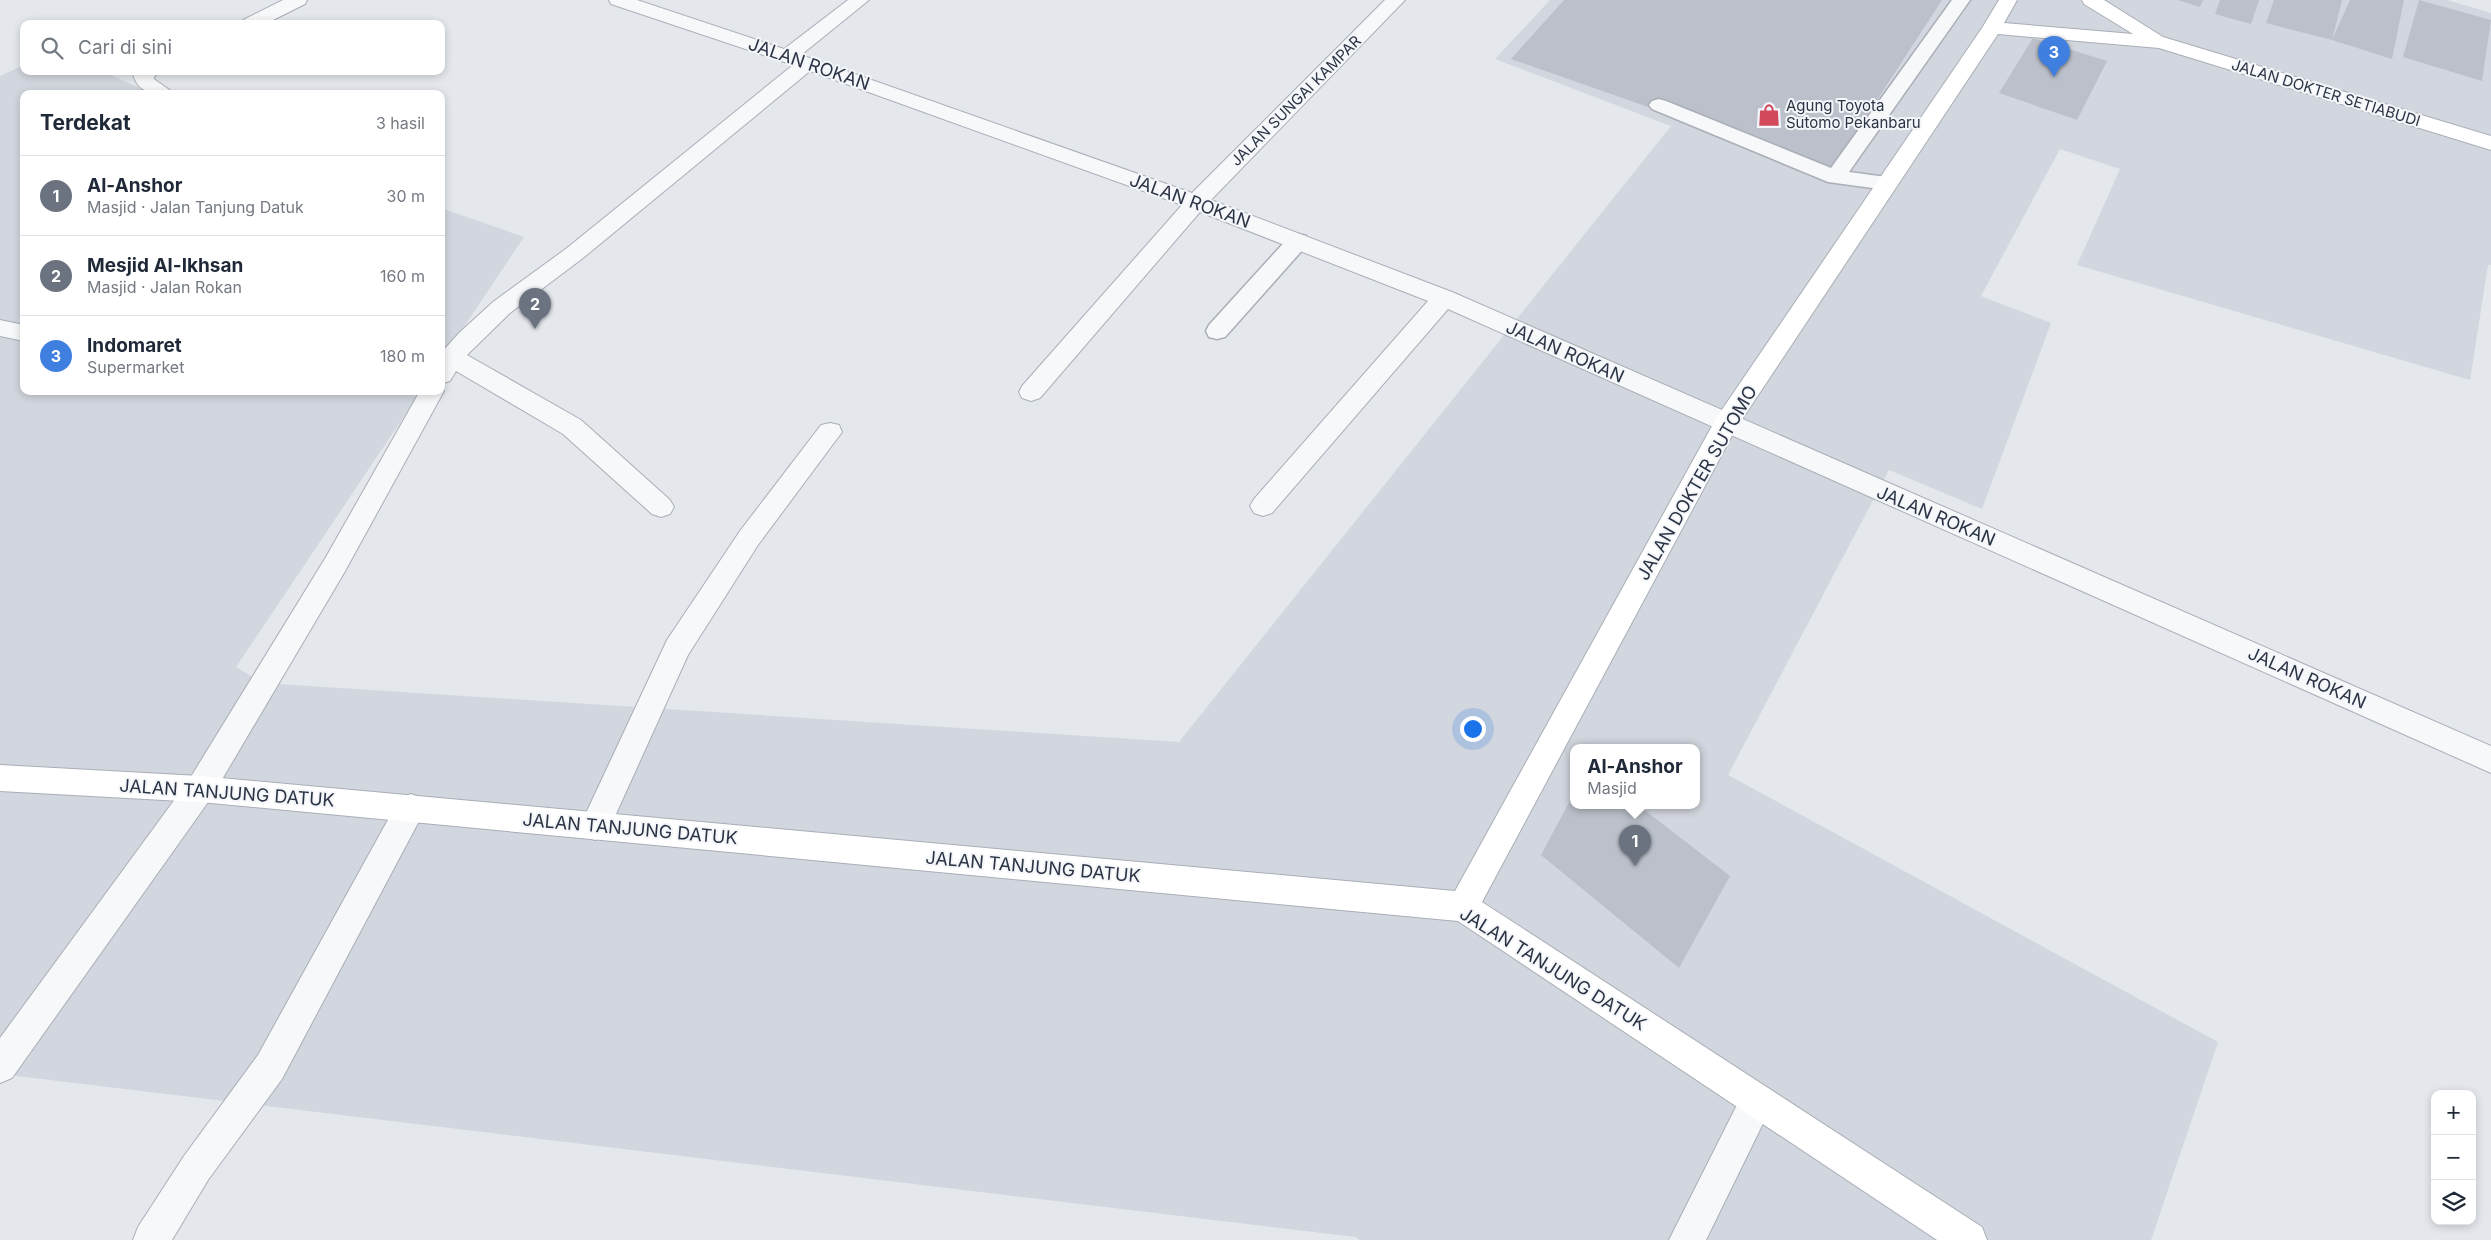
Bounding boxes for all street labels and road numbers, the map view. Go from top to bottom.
street label: JALAN SUNGAI KAMPAR [1226,31,1365,170]
street label: JALAN ROKAN [746,33,873,94]
street label: JALAN DOKTER SETIABUDI [2229,55,2423,130]
street label: JALAN ROKAN [1127,169,1253,232]
street label: JALAN ROKAN [1503,316,1627,387]
street label: JALAN DOKTER SUTOMO [1632,382,1761,584]
street label: JALAN ROKAN [1874,481,1999,550]
street label: JALAN ROKAN [2245,642,2369,713]
street label: JALAN TANJUNG DATUK [119,775,335,811]
street label: JALAN TANJUNG DATUK [522,809,738,848]
street label: JALAN TANJUNG DATUK [925,847,1141,886]
street label: JALAN TANJUNG DATUK [1456,903,1650,1035]

